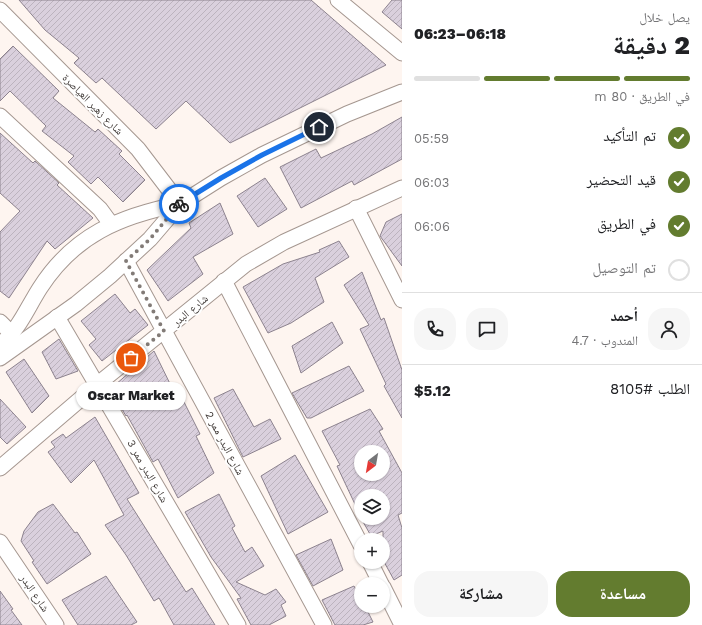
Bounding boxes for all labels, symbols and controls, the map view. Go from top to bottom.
text: يصل خلال [639,10,690,25]
text: 06:18–06:23 [414,25,506,43]
text: 2 دقيقة [613,30,690,60]
street label: شارع زهير العياصرة [60,71,126,137]
text: في الطريق · 80 m [594,89,690,104]
pin [302,110,336,144]
icon: home [308,116,330,138]
text: تم التأكيد [603,127,656,145]
icon: check [668,127,690,149]
text: 05:59 [414,131,449,146]
text: قيد التحضير [587,171,656,189]
icon: check [668,171,690,193]
text: 06:03 [414,175,449,190]
courier [159,184,199,224]
icon: bike [168,193,190,215]
text: في الطريق [597,215,656,233]
icon: check [668,215,690,237]
text: 06:06 [414,219,450,234]
text: تم التوصيل [593,259,656,277]
street label: شارع البدر [169,292,211,330]
text: أحمد [611,307,638,325]
button: phone [414,308,456,350]
button: chat [466,308,508,350]
button: person [648,308,690,350]
text: المندوب · 4.7 [571,333,638,348]
pin [114,341,148,375]
icon: bag [120,347,142,369]
text: الطلب #8105 [610,380,690,398]
callout: Oscar Market [76,382,186,410]
text: $5.12 [414,382,451,400]
text: Oscar Market [88,388,174,403]
street label: شارع البدر ممر 2 [202,409,247,477]
street label: شارع البدر ممر 3 [124,438,171,505]
north arrow [354,445,390,481]
map controls [354,445,390,613]
button: layers [354,489,390,525]
button: + [354,533,390,569]
street label: شارع البدر [17,571,52,614]
button: مشاركة [414,571,548,617]
button: مساعدة [556,571,690,617]
button: − [354,577,390,613]

